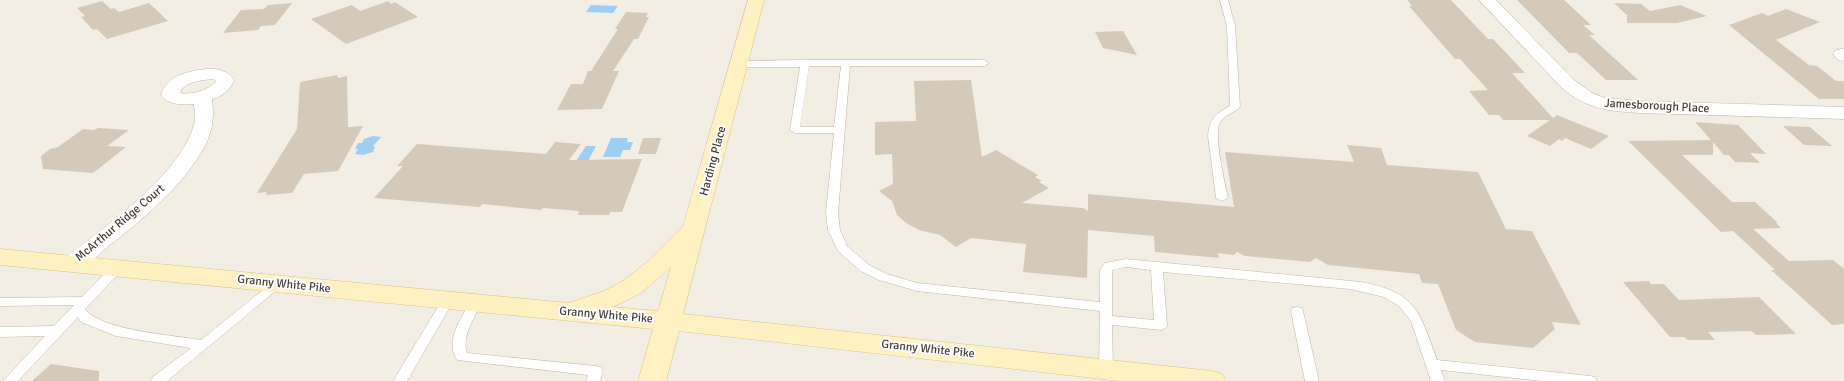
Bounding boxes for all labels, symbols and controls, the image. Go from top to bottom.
street label: Jamesborough Place [1604,96,1710,116]
street label: Harding Place [696,124,730,198]
street label: McArthur Ridge Court [72,181,168,265]
street label: Granny White Pike [237,272,331,296]
street label: Granny White Pike [559,303,653,327]
street label: Granny White Pike [881,337,975,361]

